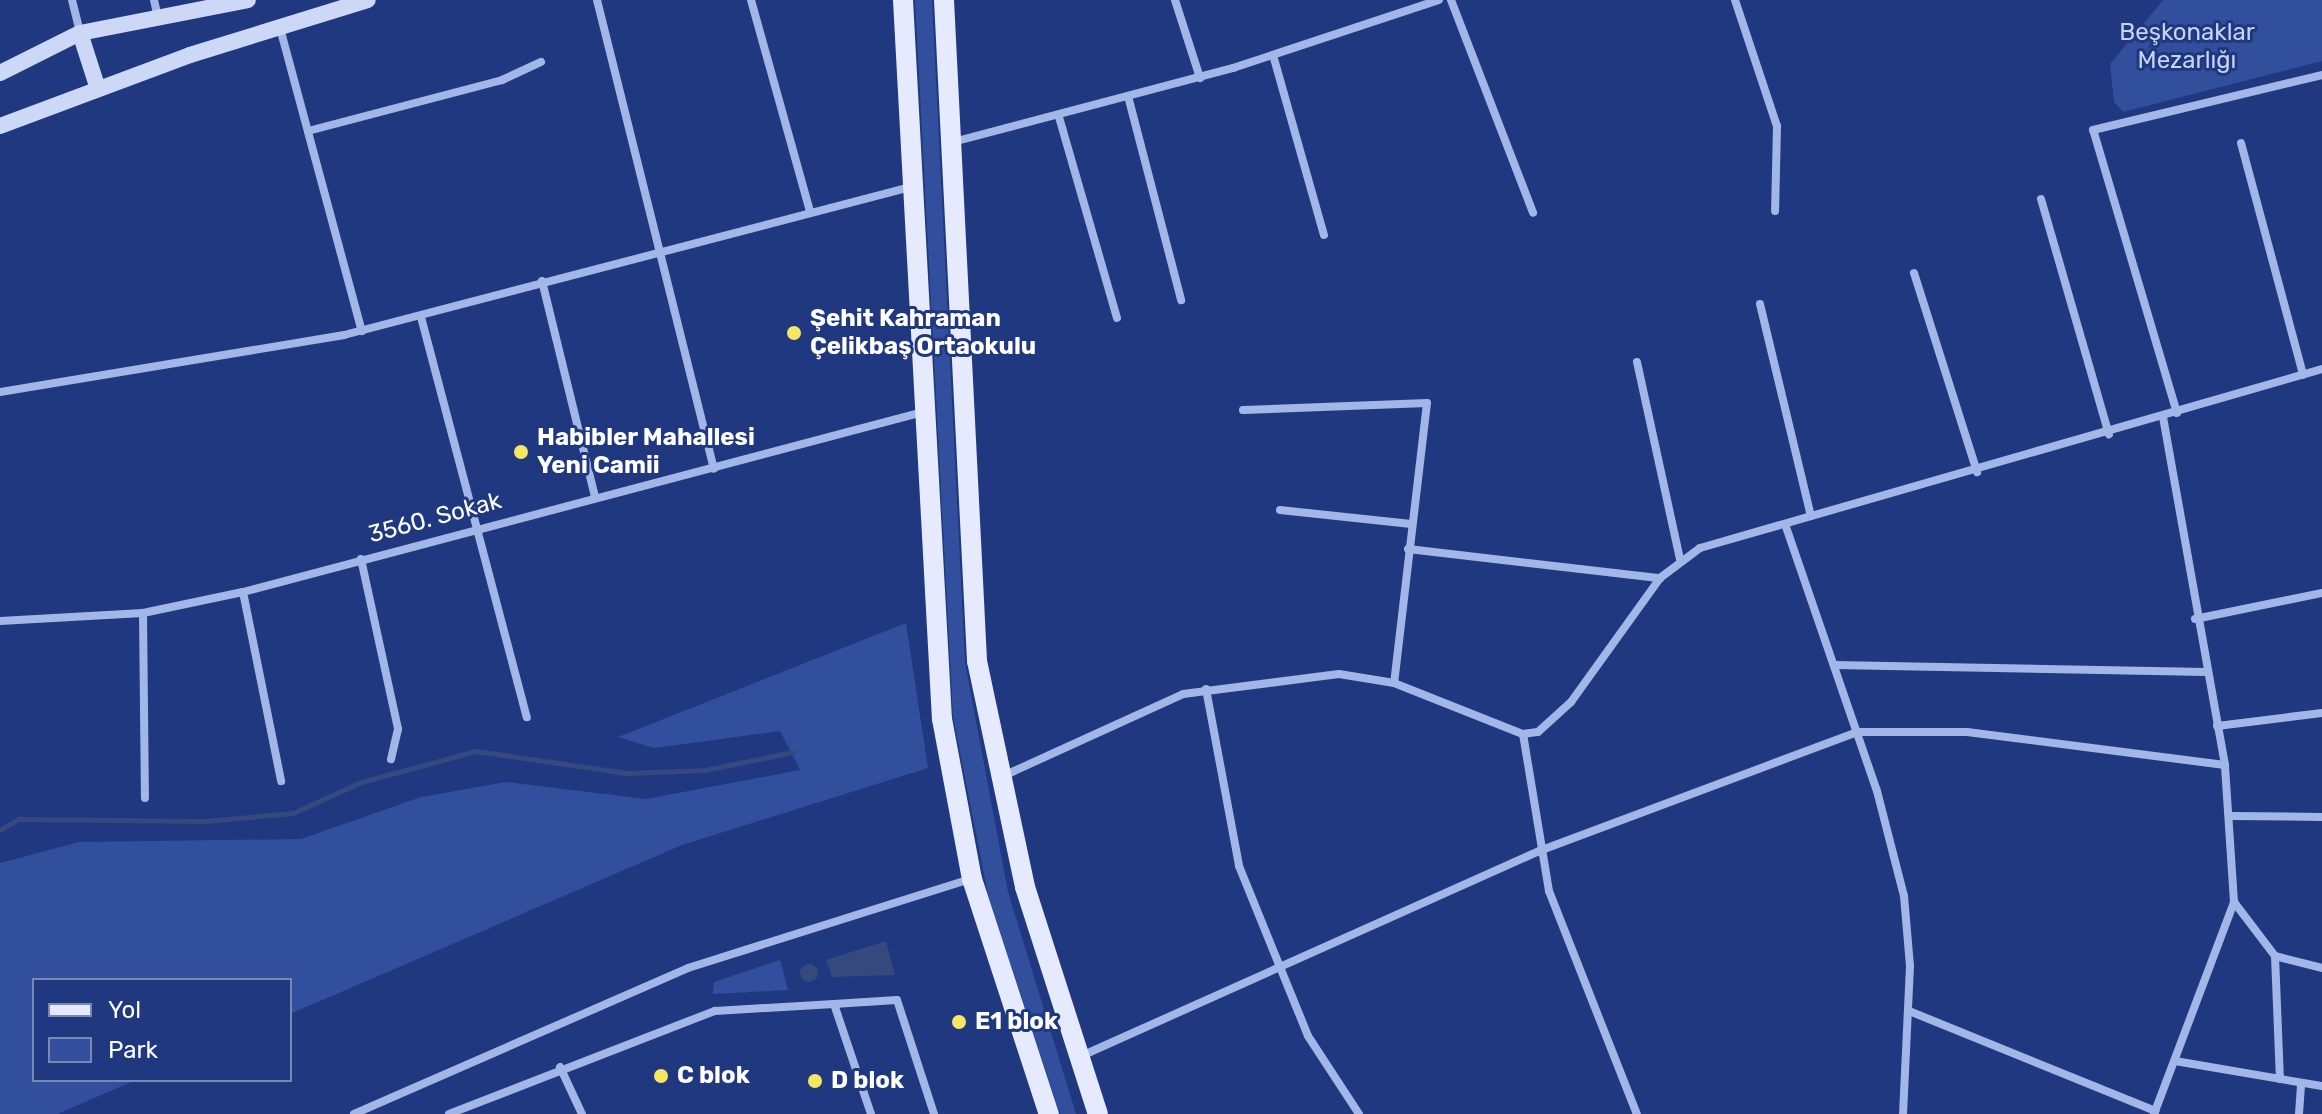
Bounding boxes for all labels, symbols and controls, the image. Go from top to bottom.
park label: Beşkonaklar Mezarlığı [2119,19,2255,75]
place label: Şehit Kahraman Çelikbaş Ortaokulu [810,305,1036,361]
marker: Şehit Kahraman Çelikbaş Ortaokulu [785,324,803,342]
place label: Habibler Mahallesi Yeni Camii [537,424,755,480]
marker: Habibler Mahallesi Yeni Camii [512,443,530,461]
street label: 3560. Sokak [365,486,505,550]
legend [32,978,292,1082]
text: Yol [108,996,141,1024]
place label: E1 blok [975,1008,1058,1036]
marker: E1 blok [950,1013,968,1031]
text: Park [108,1036,158,1064]
place label: C blok [677,1062,750,1090]
marker: C blok [652,1067,670,1085]
place label: D blok [831,1067,904,1095]
marker: D blok [806,1072,824,1090]

